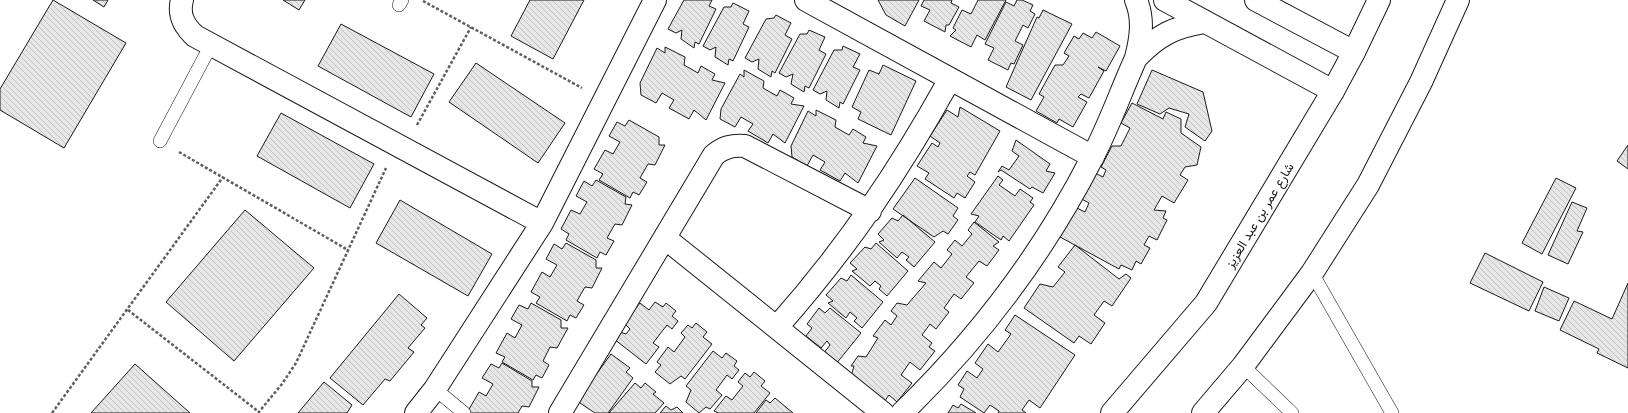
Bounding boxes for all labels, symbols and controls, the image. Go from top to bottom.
street label: شارع عمر بن عبد العزيز [1222,160,1298,272]

